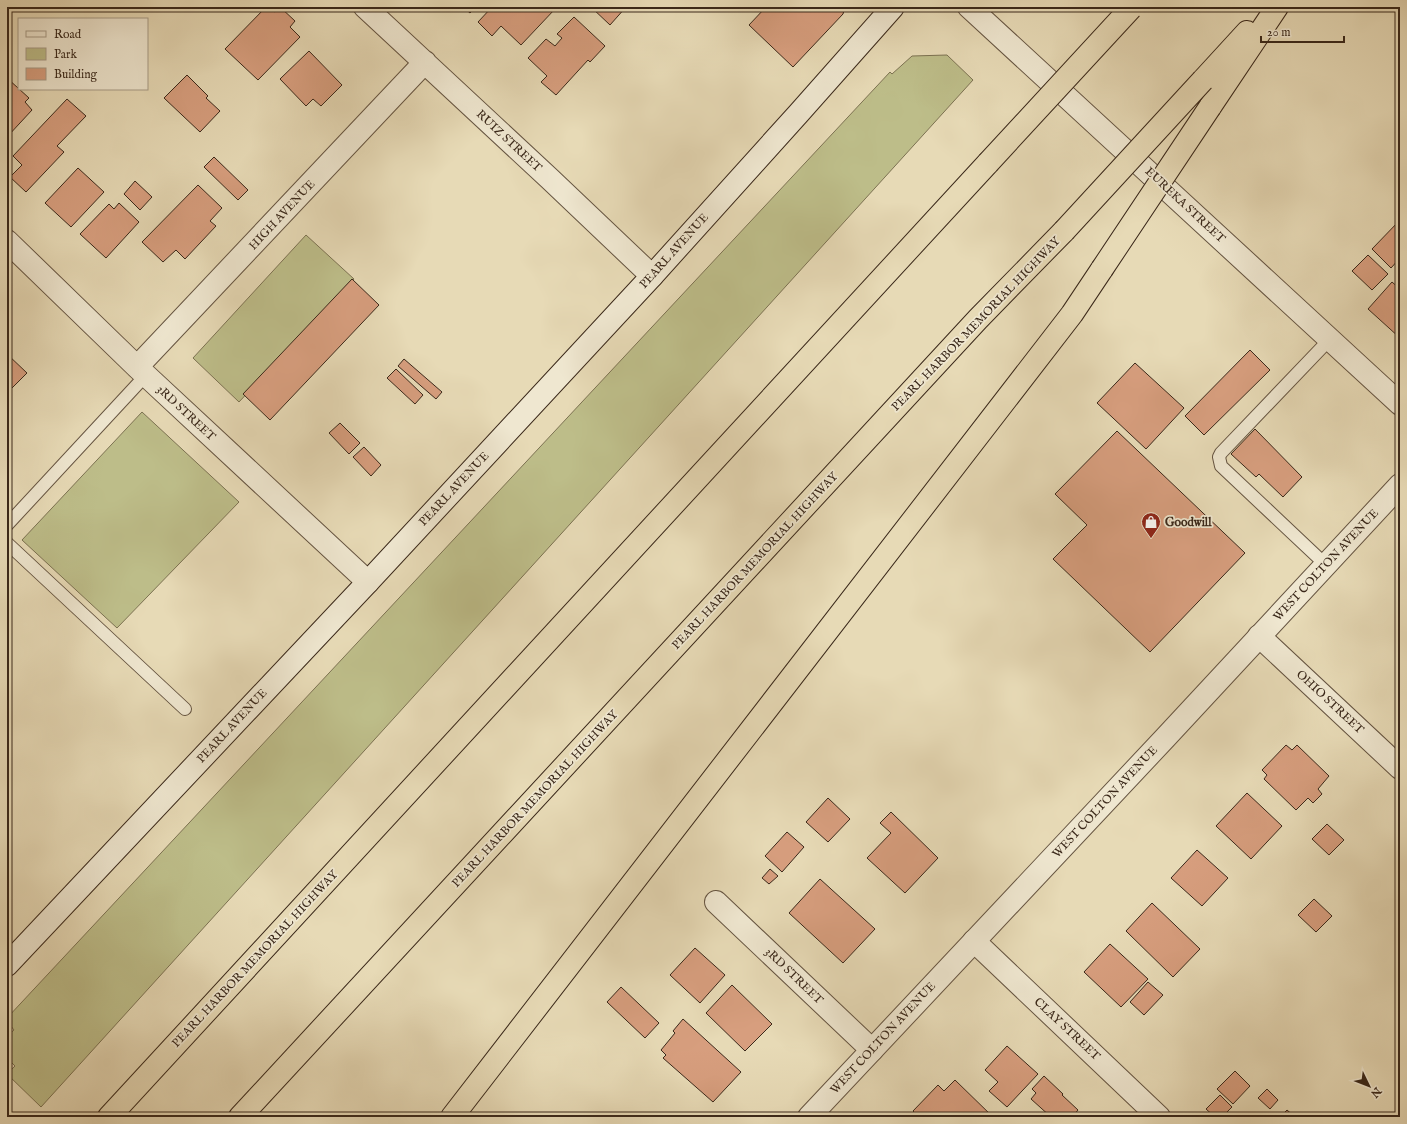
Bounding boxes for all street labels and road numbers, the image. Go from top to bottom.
street label: RUIZ STREET [473,107,545,175]
street label: EUREKA STREET [1142,164,1228,246]
street label: HIGH AVENUE [246,177,318,253]
street label: PEARL AVENUE [636,210,712,292]
street label: PEARL HARBOR MEMORIAL HIGHWAY [888,233,1064,414]
street label: 3RD STREET [153,382,219,444]
street label: PEARL AVENUE [416,449,492,529]
street label: PEARL HARBOR MEMORIAL HIGHWAY [669,469,842,653]
street label: WEST COLTON AVENUE [1270,506,1382,624]
street label: OHIO STREET [1293,667,1367,737]
street label: PEARL AVENUE [194,686,270,766]
street label: PEARL HARBOR MEMORIAL HIGHWAY [449,707,622,891]
street label: WEST COLTON AVENUE [1049,743,1161,861]
street label: PEARL HARBOR MEMORIAL HIGHWAY [169,867,342,1051]
street label: 3RD STREET [762,945,826,1008]
street label: WEST COLTON AVENUE [827,979,939,1097]
street label: CLAY STREET [1031,994,1103,1064]

